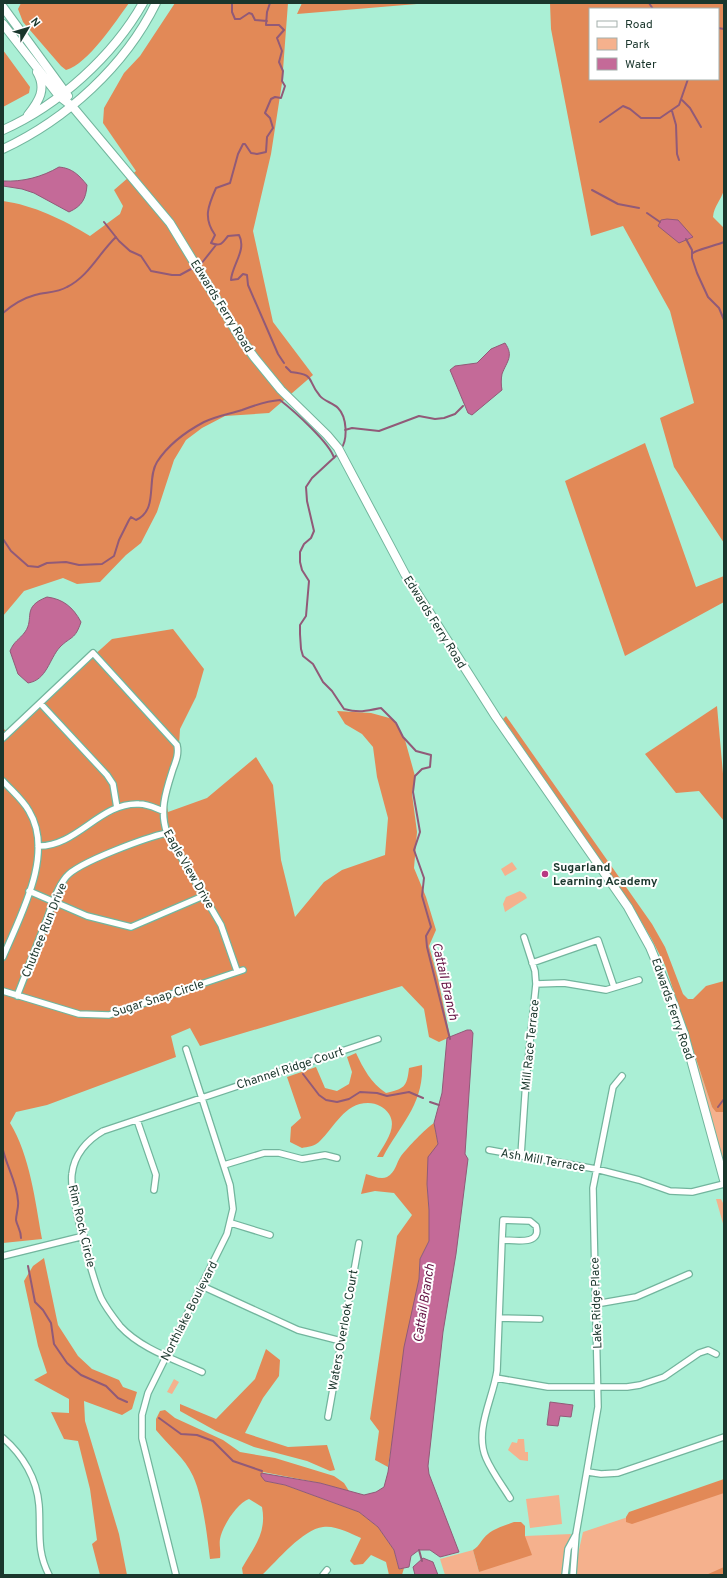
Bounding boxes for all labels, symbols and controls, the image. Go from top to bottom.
north arrow [8,8,48,48]
legend [589,8,719,80]
text: N [27,15,43,30]
text: Road [625,17,653,33]
text: Park [625,37,650,53]
text: Water [625,57,657,73]
street label: Edwards Ferry Road [186,257,256,356]
street label: Edwards Ferry Road [399,573,469,672]
street label: Eagle View Drive [159,827,217,912]
place label: Sugarland Learning Academy [553,860,658,890]
marker: Sugarland Learning Academy [540,869,550,879]
street label: Chutnee Run Drive [19,881,71,980]
water label: Cattail Branch [427,941,461,1022]
street label: Edwards Ferry Road [647,956,697,1062]
street label: Sugar Snap Circle [110,977,206,1021]
street label: Mill Race Terrace [518,999,544,1092]
street label: Channel Ridge Court [235,1044,346,1094]
street label: Ash Mill Terrace [499,1146,586,1176]
street label: Rim Rock Circle [64,1183,98,1269]
street label: Lake Ridge Place [587,1257,607,1349]
street label: Northlake Boulevard [158,1259,222,1364]
water label: Cattail Branch [411,1263,439,1344]
street label: Waters Overlook Court [325,1268,362,1392]

